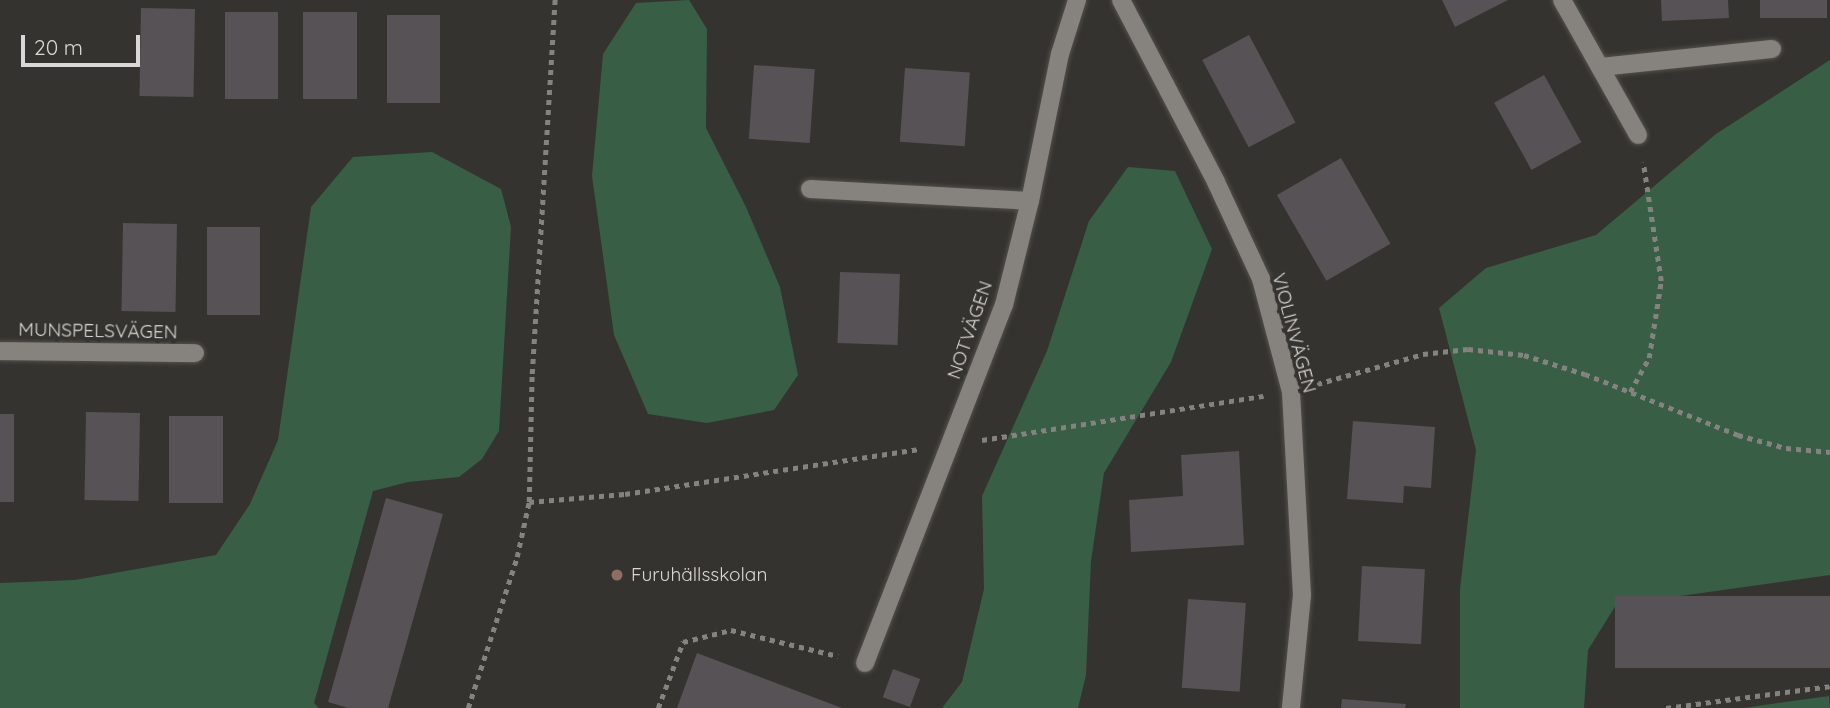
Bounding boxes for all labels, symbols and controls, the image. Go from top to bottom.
scale bar [24,21,144,65]
text: 20 m [34,34,83,60]
street label: VIOLINVÄGEN [1267,270,1321,396]
street label: NOTVÄGEN [943,278,997,382]
street label: MUNSPELSVÄGEN [18,318,178,344]
place label: Furuhällsskolan [631,564,767,586]
marker: Furuhällsskolan [609,567,625,583]

